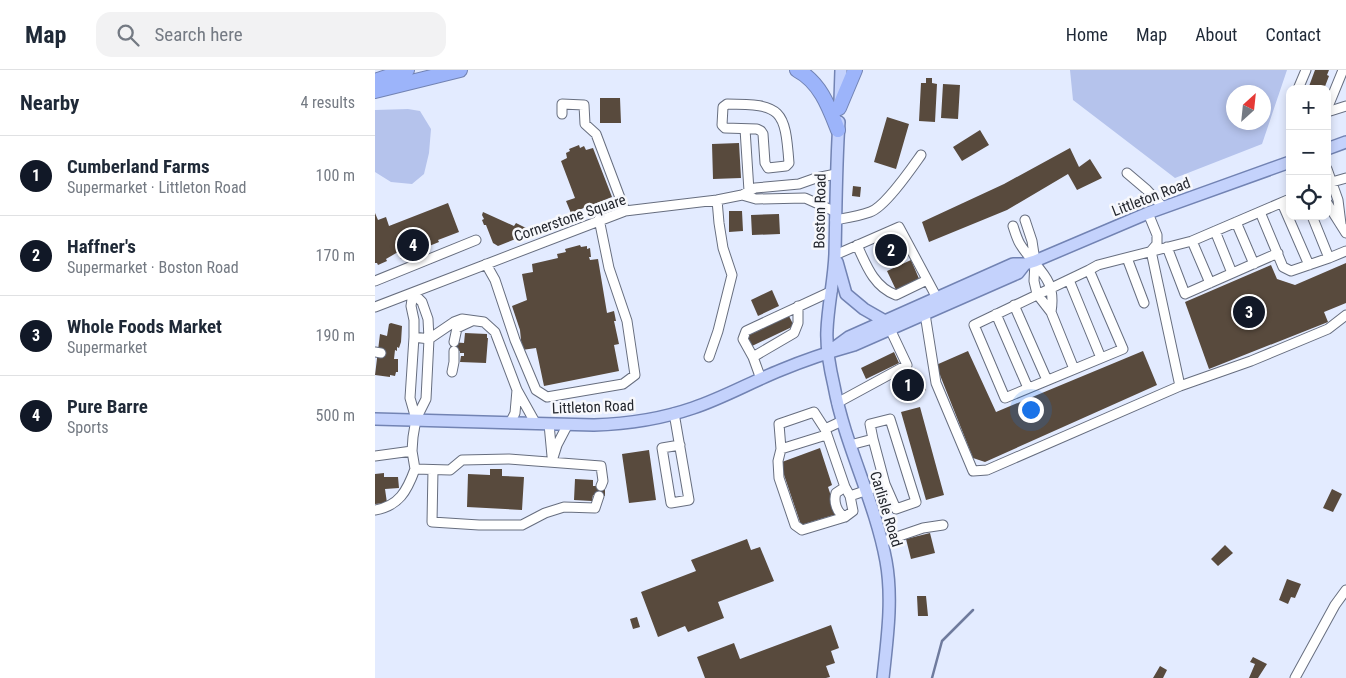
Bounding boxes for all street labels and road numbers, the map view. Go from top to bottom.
street label: Boston Road [810,173,830,249]
street label: Littleton Road [1109,174,1193,220]
street label: Cornerstone Square [512,190,628,246]
street label: Littleton Road [551,397,635,417]
street label: Carlisle Road [866,469,906,549]

